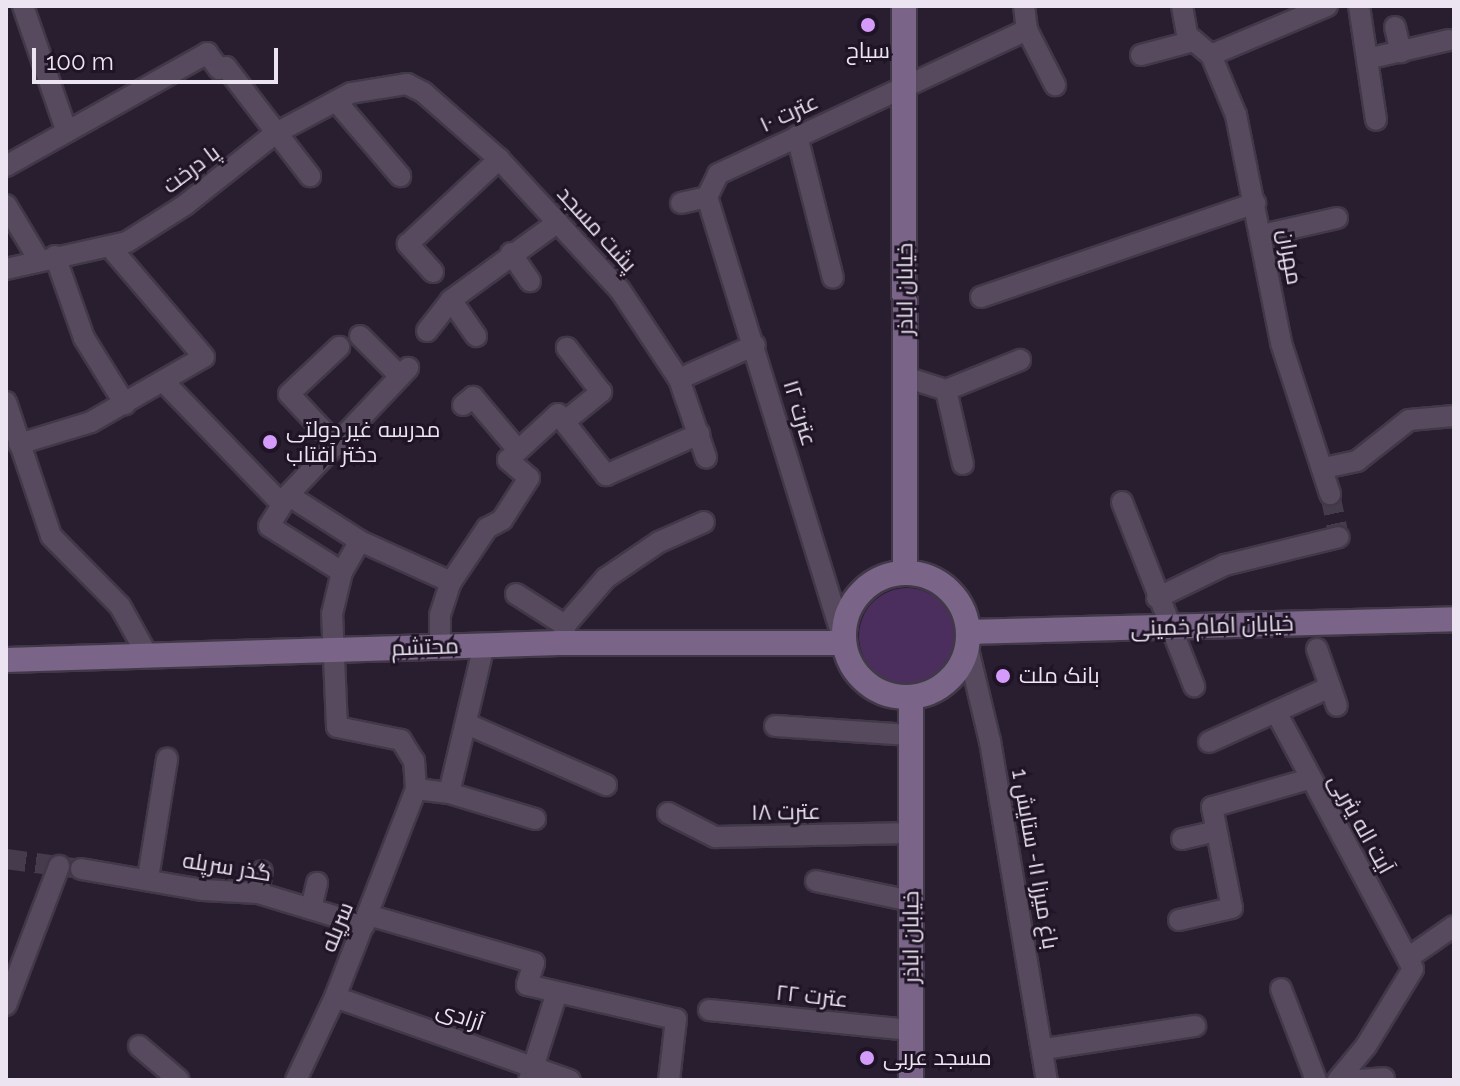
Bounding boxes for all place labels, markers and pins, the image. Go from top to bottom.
marker: سیاح [859,16,877,34]
place label: سیاح [846,38,890,64]
place label: مدرسه غیر دولتی دختر آفتاب [286,416,440,468]
marker: مدرسه غیر دولتی دختر آفتاب [261,433,279,451]
place label: بانک ملت [1019,663,1100,689]
marker: بانک ملت [994,667,1012,685]
place label: مسجد عربی [883,1045,992,1071]
marker: مسجد عربی [858,1049,876,1067]

